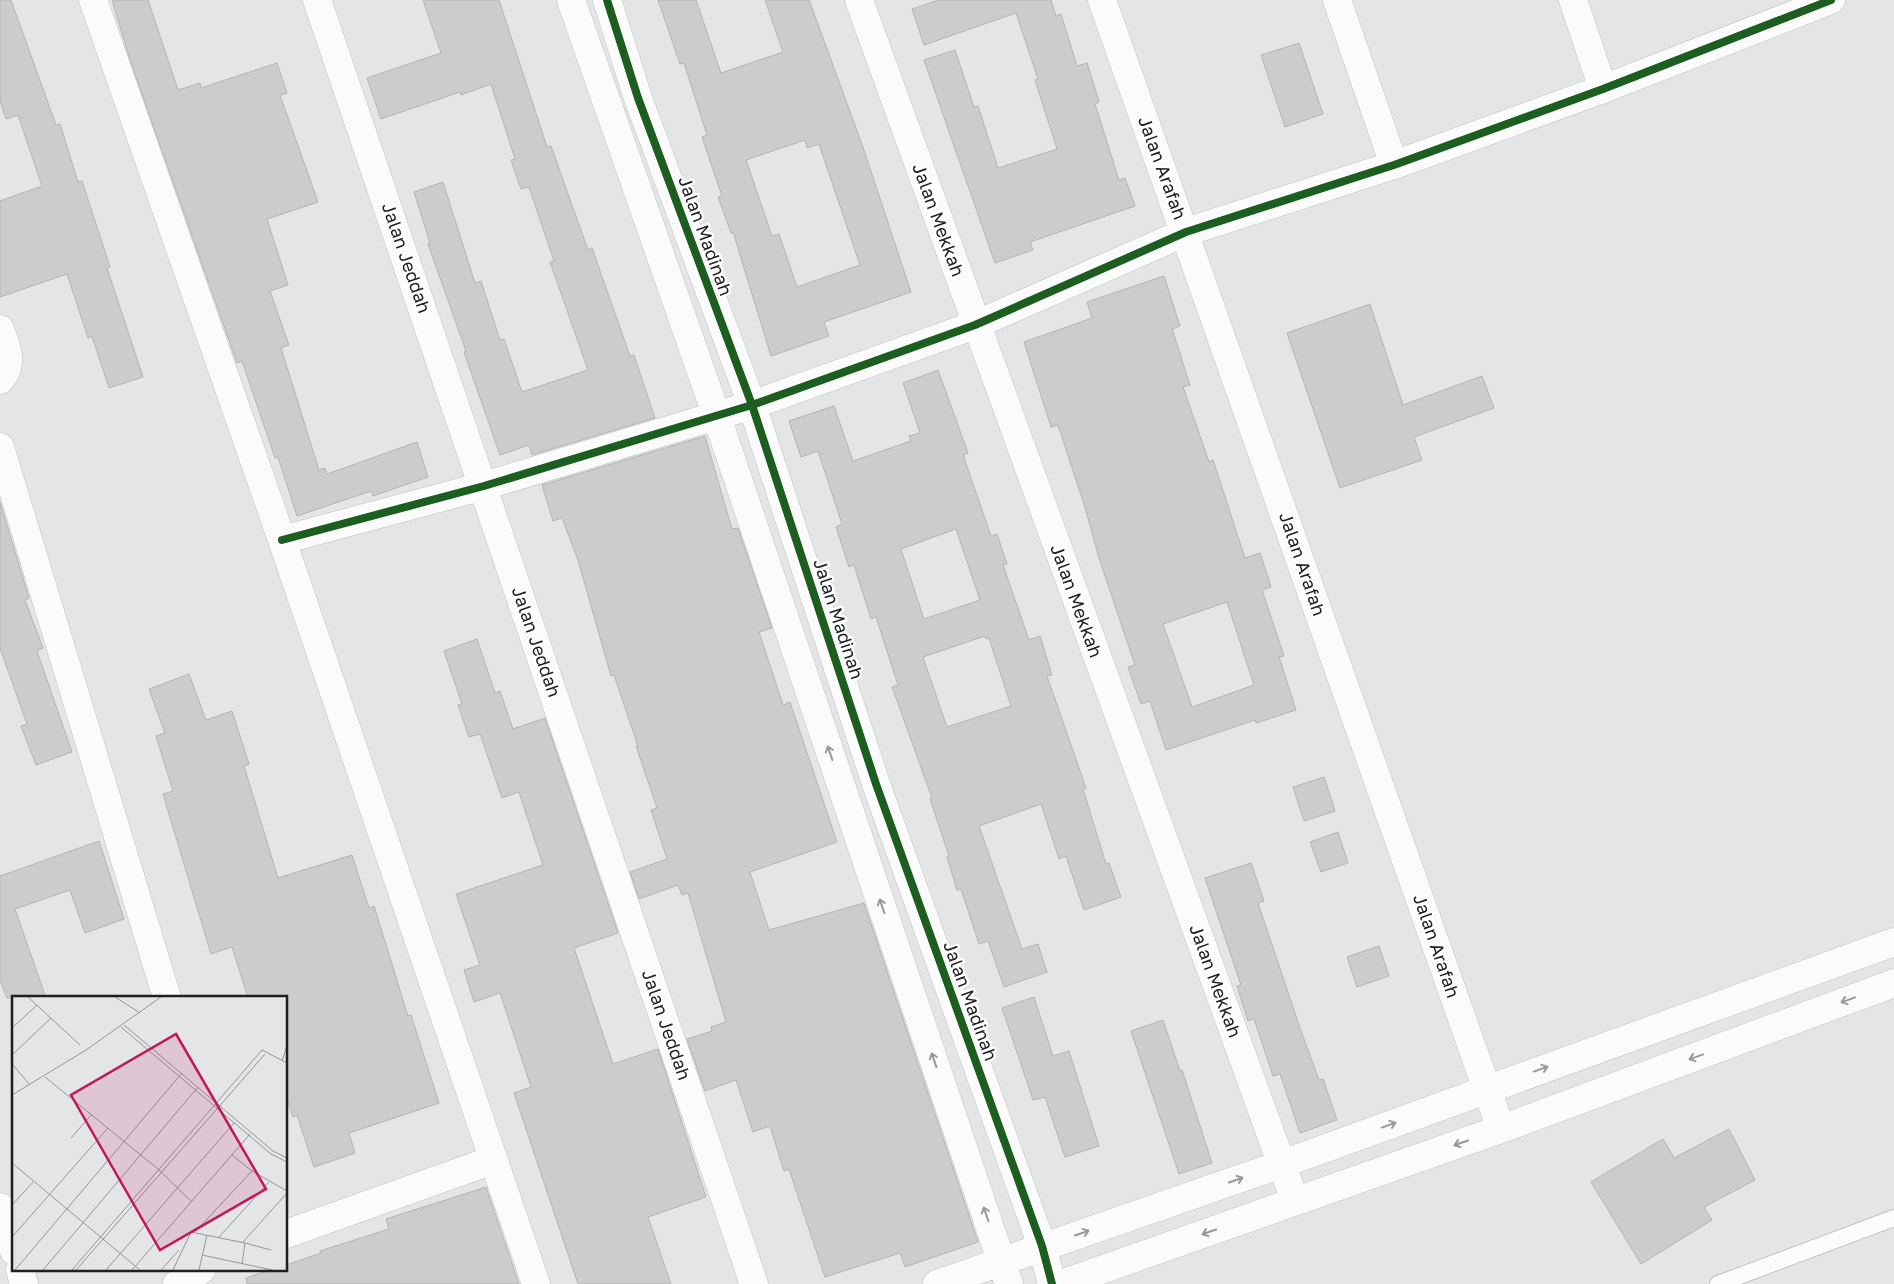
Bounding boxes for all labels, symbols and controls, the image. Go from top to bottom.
street label: Jalan Arafah [1134,113,1192,222]
street label: Jalan Mekkah [908,160,970,279]
street label: Jalan Madinah [674,173,738,298]
street label: Jalan Jeddah [378,199,436,316]
street label: Jalan Arafah [1275,509,1331,618]
street label: Jalan Mekkah [1046,541,1108,660]
street label: Jalan Madinah [809,556,869,682]
street label: Jalan Jeddah [508,583,566,700]
one-way arrow [825,745,834,761]
street label: Jalan Arafah [1409,891,1465,1000]
one-way arrow [877,899,886,915]
street label: Jalan Mekkah [1185,921,1247,1040]
street label: Jalan Madinah [939,938,1003,1063]
street label: Jalan Jeddah [638,966,696,1083]
inset map [12,996,288,1272]
one-way arrow [1841,996,1856,1005]
one-way arrow [1689,1052,1704,1062]
one-way arrow [929,1053,938,1069]
one-way arrow [1533,1064,1548,1073]
one-way arrow [1380,1120,1396,1129]
one-way arrow [1454,1139,1470,1148]
one-way arrow [1228,1175,1243,1184]
one-way arrow [981,1207,990,1223]
one-way arrow [1074,1227,1090,1237]
one-way arrow [1202,1228,1217,1237]

